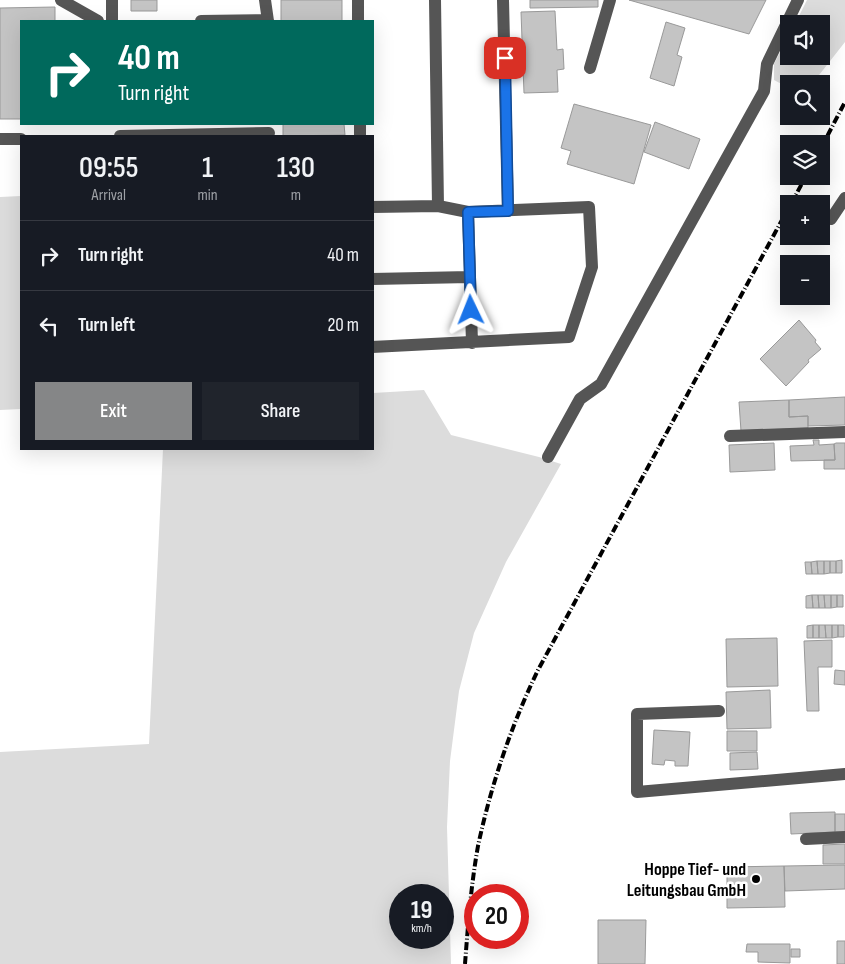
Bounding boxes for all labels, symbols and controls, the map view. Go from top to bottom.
map controls [780,15,830,305]
button: sound [780,15,830,65]
text: 40 m [118,37,180,80]
pin [484,37,526,79]
icon: right [35,40,100,105]
icon: arrive [491,44,519,72]
button: search [780,75,830,125]
text: Turn right [118,80,189,107]
button: layers [780,135,830,185]
text: 09:55 [79,150,138,186]
text: 1 [202,150,213,186]
text: 130 [277,150,315,186]
text: Arrival [92,186,126,205]
text: min [198,186,218,205]
text: m [291,186,301,205]
button: + [780,195,830,245]
icon: right [35,242,63,270]
text: Turn right [78,244,143,267]
text: 40 m [327,244,359,267]
button: − [780,255,830,305]
position arrow [444,283,496,335]
icon: left [35,312,63,340]
text: Turn left [78,314,135,337]
text: 20 m [327,314,359,337]
button: Exit [35,382,192,440]
button: Share [202,382,359,440]
place label: Hoppe Tief- und Leitungsbau GmbH [627,859,746,901]
marker: Hoppe Tief- und Leitungsbau GmbH [750,873,762,885]
speed limit sign: 20 [464,884,529,949]
text: 19 [411,895,432,926]
text: km/h [411,921,432,936]

